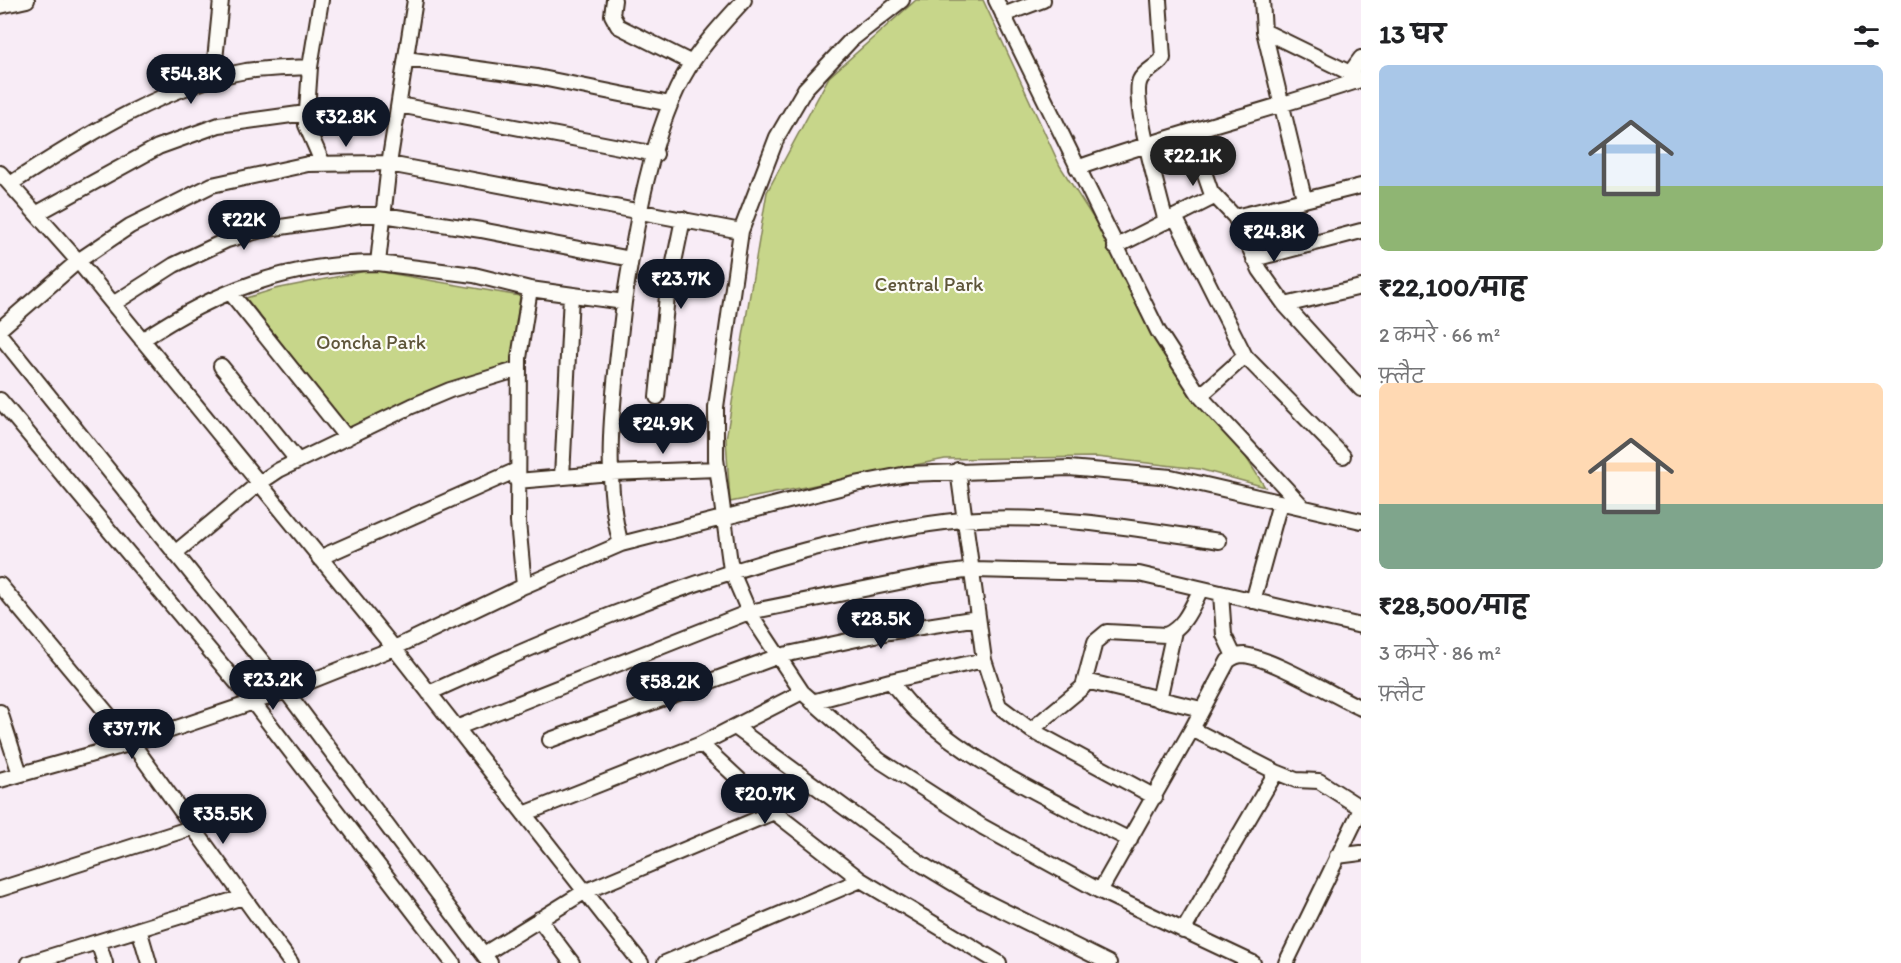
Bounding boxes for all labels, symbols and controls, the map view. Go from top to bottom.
text: 13 घर [1379,18,1446,50]
icon: filters [1850,20,1883,53]
pin: ₹54.8K [142,54,240,105]
text: ₹54.8K [161,61,221,85]
pin: ₹32.8K [297,97,395,148]
text: ₹32.8K [316,104,376,128]
icon: home [1577,104,1685,212]
pin: ₹22.1K [1144,136,1242,187]
text: ₹22.1K [1164,143,1222,167]
pin: ₹22K [208,200,280,251]
text: ₹22K [222,207,266,231]
pin: ₹24.8K [1225,212,1323,263]
text: ₹24.8K [1244,219,1304,243]
pin: ₹23.7K [632,259,730,310]
text: ₹23.7K [652,266,710,290]
text: ₹22,100/माह [1379,271,1526,303]
park label: Central Park [875,272,984,296]
text: 2 कमरे · 66 m² [1379,323,1500,347]
park label: Ooncha Park [316,330,426,354]
text: फ़्लैट [1379,364,1425,388]
pin: ₹24.9K [614,404,712,455]
text: ₹24.9K [633,411,693,435]
icon: home [1577,422,1685,530]
text: ₹28,500/माह [1379,589,1528,621]
pin: ₹28.5K [832,599,930,650]
text: ₹28.5K [851,606,911,630]
text: 3 कमरे · 86 m² [1379,641,1501,665]
pin: ₹23.2K [224,660,322,711]
pin: ₹58.2K [621,662,719,713]
text: ₹23.2K [243,667,303,691]
text: ₹58.2K [640,669,700,693]
text: फ़्लैट [1379,682,1425,706]
pin: ₹37.7K [83,709,181,760]
text: ₹37.7K [103,716,161,740]
pin: ₹20.7K [716,774,814,825]
text: ₹20.7K [735,781,795,805]
pin: ₹35.5K [174,794,272,845]
text: ₹35.5K [193,801,253,825]

